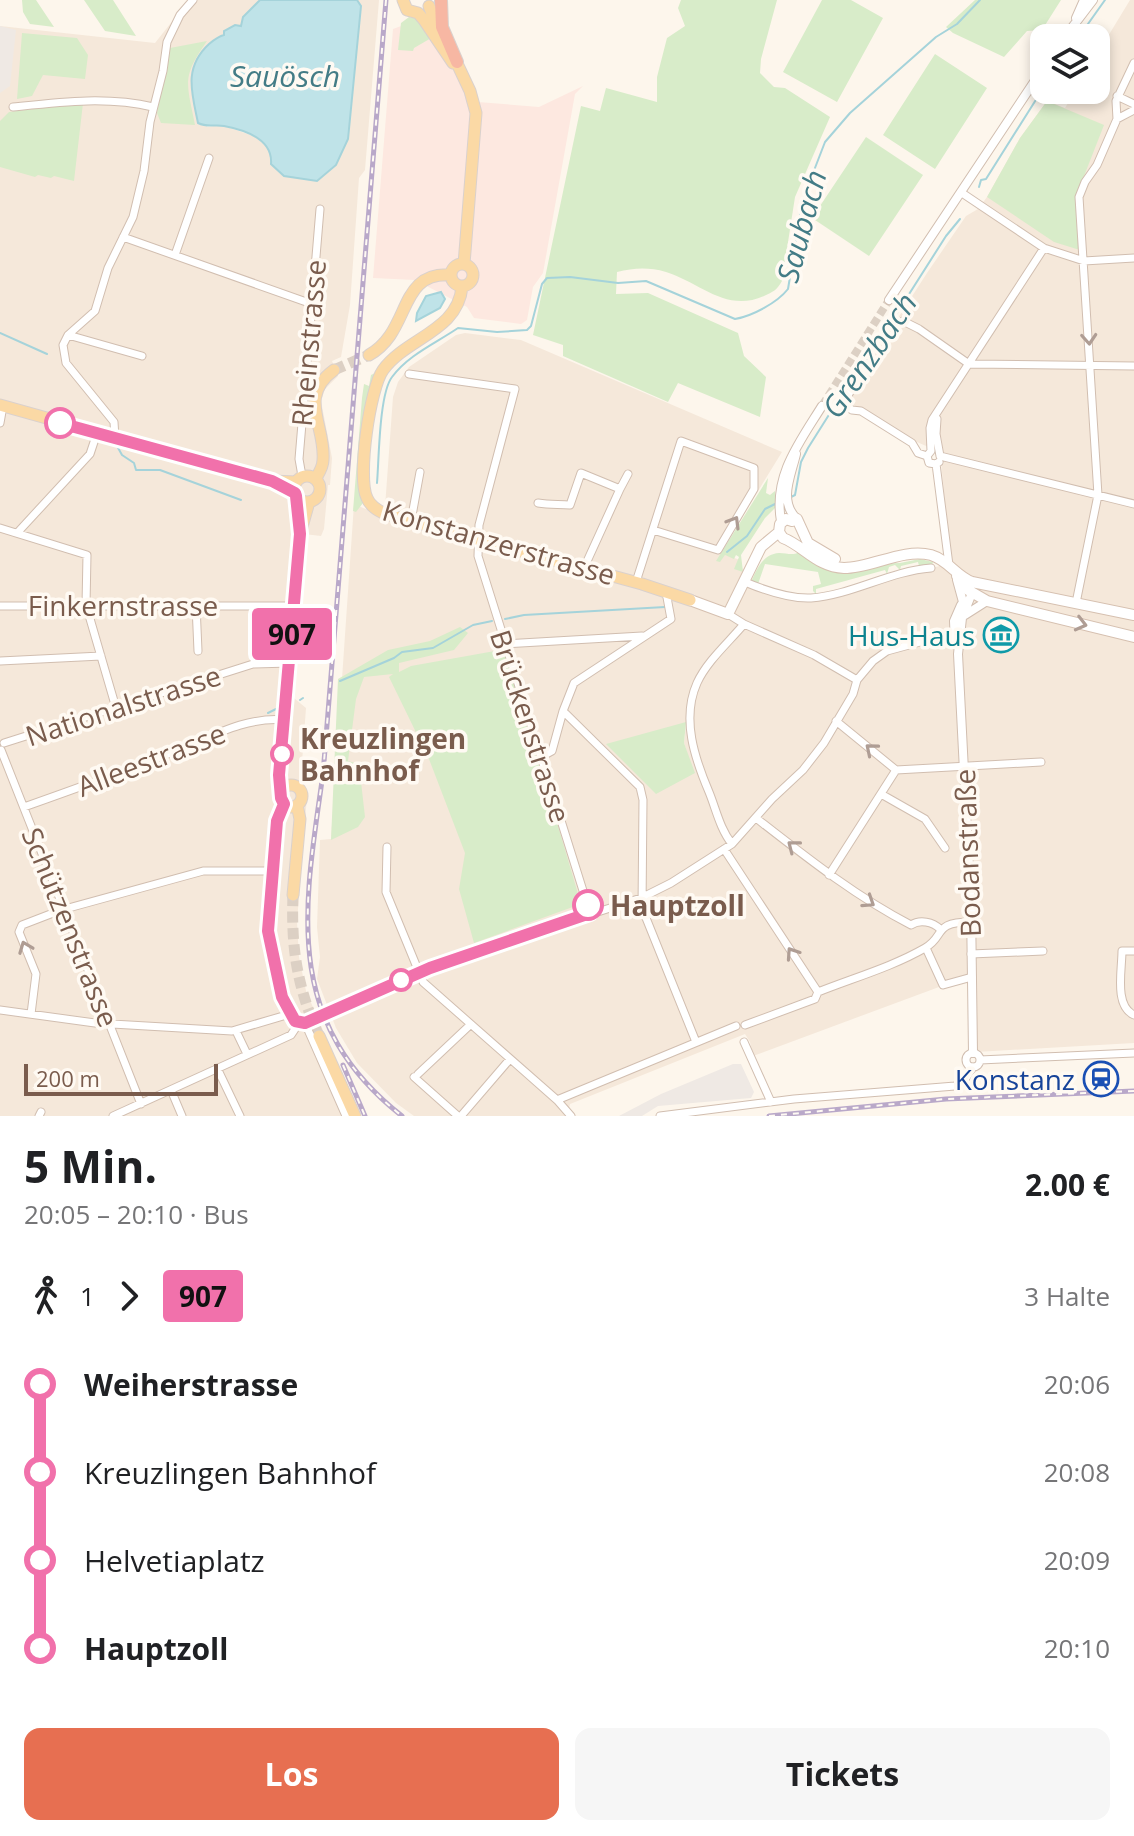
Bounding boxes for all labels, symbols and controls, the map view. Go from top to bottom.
map controls [1030,24,1110,104]
button: layers [1030,24,1110,104]
water label: Sauösch [230,55,340,96]
water label: Saubach [766,165,836,287]
street label: Rheinstrasse [282,258,334,428]
water label: Grenzbach [812,284,926,426]
one-way arrow [1080,333,1097,346]
unlabelled marker [45,408,75,438]
street label: Konstanzerstrasse [378,491,620,593]
one-way arrow [724,516,740,531]
street label: Finkernstrasse [28,586,218,624]
line badge: 907 [246,608,338,660]
text: 907 [268,615,316,653]
one-way arrow [1074,615,1088,632]
place label: Hus-Haus [848,616,975,654]
museum icon: Hus-Haus [982,616,1020,654]
street label: Brückenstrasse [482,625,580,827]
street label: Nationalstrasse [21,656,225,754]
street label: Alleestrasse [71,713,231,805]
place label: Kreuzlingen Bahnhof [300,719,466,789]
marker: Kreuzlingen Bahnhof [271,743,293,765]
one-way arrow [865,745,880,759]
street label: Bodanstraße [945,768,989,938]
street label: Schützenstrasse [14,822,128,1032]
one-way arrow [787,842,802,856]
place label: Hauptzoll [610,886,745,924]
marker: Hauptzoll [573,890,603,920]
one-way arrow [861,892,875,907]
one-way arrow [19,941,35,955]
one-way arrow [787,947,802,962]
unlabelled marker [390,969,412,991]
scale bar [24,1060,218,1096]
place label: Konstanz [955,1060,1075,1098]
station icon: Konstanz [1082,1060,1120,1098]
text: 200 m [36,1063,100,1093]
text: 5 Min. [24,1136,157,1196]
text: 2.00 € [1025,1164,1110,1205]
text: 20:05 – 20:10 · Bus [24,1196,249,1232]
icon: walk [24,1274,68,1318]
icon: forward [107,1274,151,1318]
text: 907 [179,1277,227,1315]
text: 1 [80,1278,95,1314]
text: 3 Halte [1024,1278,1110,1314]
text: Weiherstrasse [84,1364,298,1405]
text: 20:06 [1044,1366,1110,1402]
text: Kreuzlingen Bahnhof [84,1452,376,1493]
text: 20:08 [1044,1454,1110,1490]
text: Helvetiaplatz [84,1540,265,1581]
text: 20:09 [1044,1542,1110,1578]
text: Hauptzoll [84,1628,228,1669]
text: 20:10 [1044,1630,1110,1666]
button: Los [24,1728,559,1820]
button: Tickets [575,1728,1110,1820]

